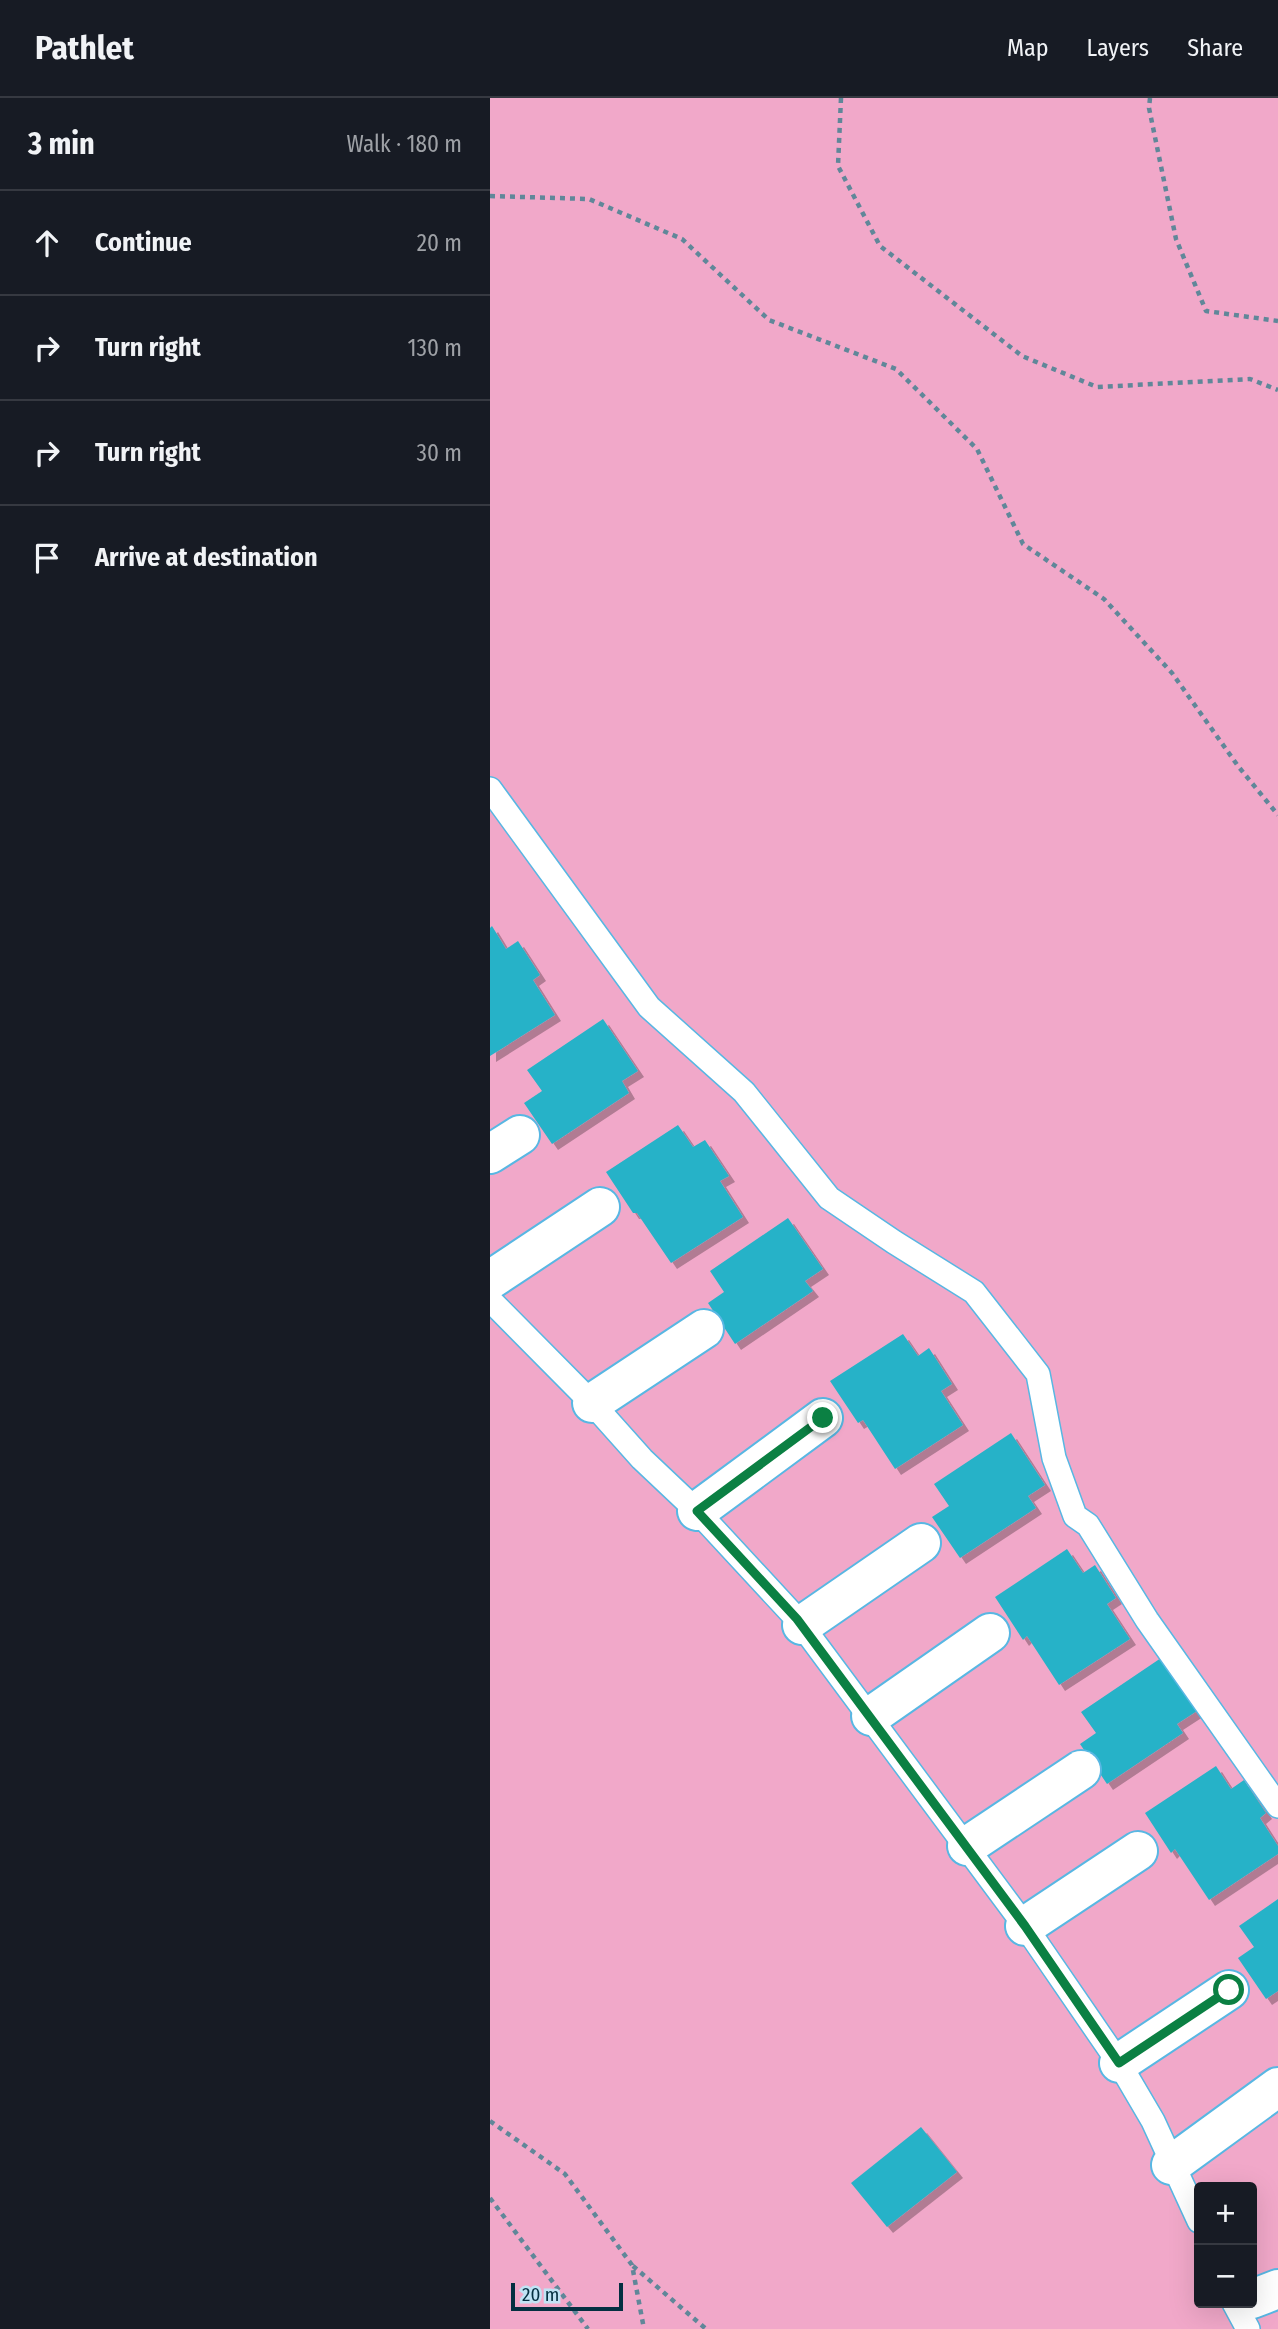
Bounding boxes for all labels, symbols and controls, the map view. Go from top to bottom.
text: Pathlet [35,28,134,68]
text: Map [1007,34,1049,62]
text: Layers [1087,34,1149,62]
text: Share [1187,34,1243,62]
text: 3 min [28,126,95,162]
text: Walk · 180 m [346,130,462,158]
icon: ahead [28,224,66,262]
text: Continue [95,227,192,258]
text: 20 m [417,229,462,257]
icon: right [28,329,66,367]
text: Turn right [95,332,201,363]
text: 130 m [408,334,462,362]
icon: right [28,434,66,472]
text: Turn right [95,437,201,468]
text: 30 m [417,439,462,467]
icon: arrive [28,539,66,577]
text: Arrive at destination [95,542,318,573]
route end [807,1402,838,1433]
route start [1213,1974,1244,2005]
map controls [1194,2182,1257,2308]
button: + [1194,2182,1257,2245]
button: − [1194,2245,1257,2308]
scale bar [511,2280,623,2312]
text: 20 m [522,2283,559,2306]

